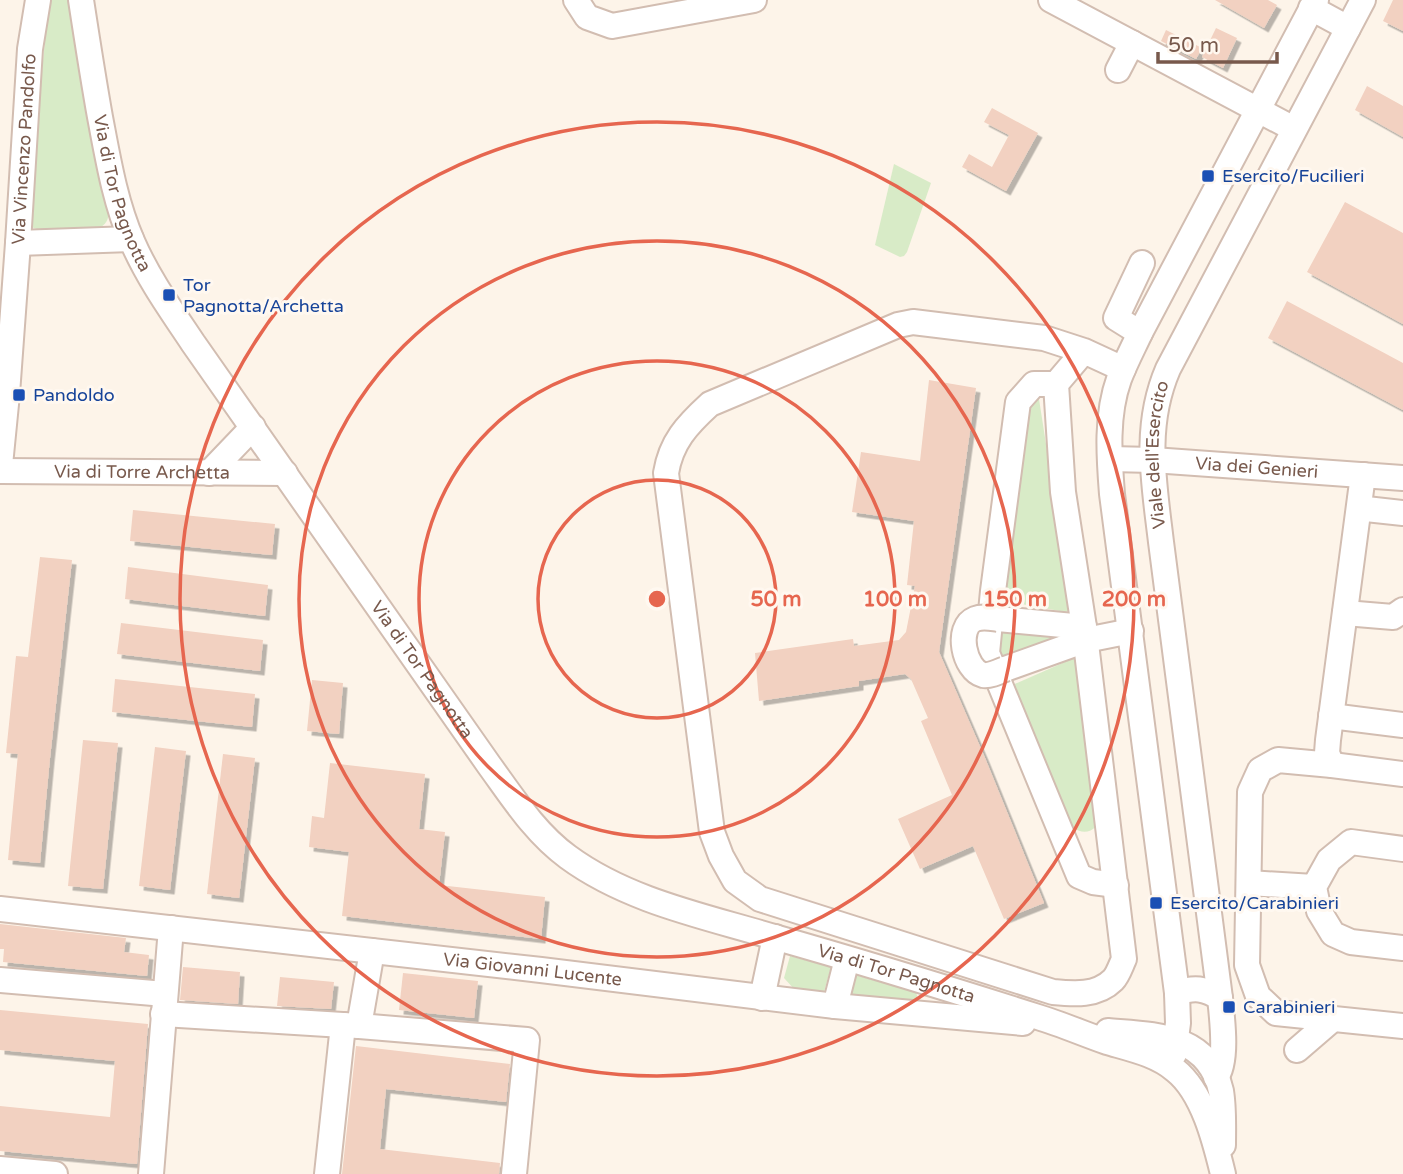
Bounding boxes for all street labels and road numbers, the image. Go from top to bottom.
street label: Via Vincenzo Pandolfo [7,53,41,245]
street label: Via di Tor Pagnotta [89,113,156,276]
street label: Viale dell'Esercito [1141,378,1174,530]
street label: Via dei Genieri [1194,452,1319,483]
street label: Via di Torre Archetta [54,460,230,484]
street label: Via di Tor Pagnotta [366,597,478,743]
street label: Via di Tor Pagnotta [815,939,978,1007]
street label: Via Giovanni Lucente [442,948,623,991]

